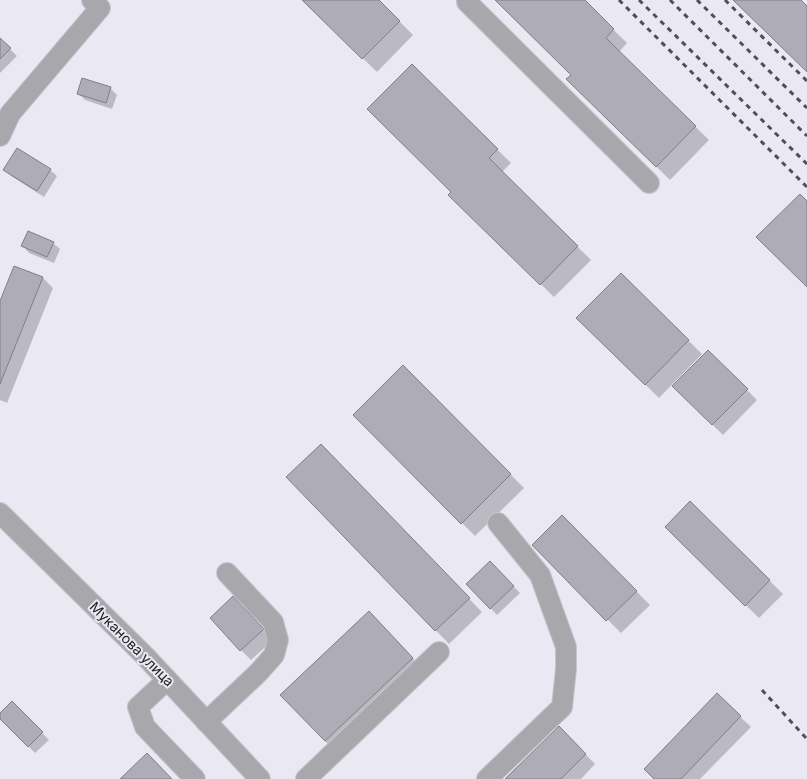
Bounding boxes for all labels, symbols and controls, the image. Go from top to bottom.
street label: Муканова улица [87,598,178,689]

